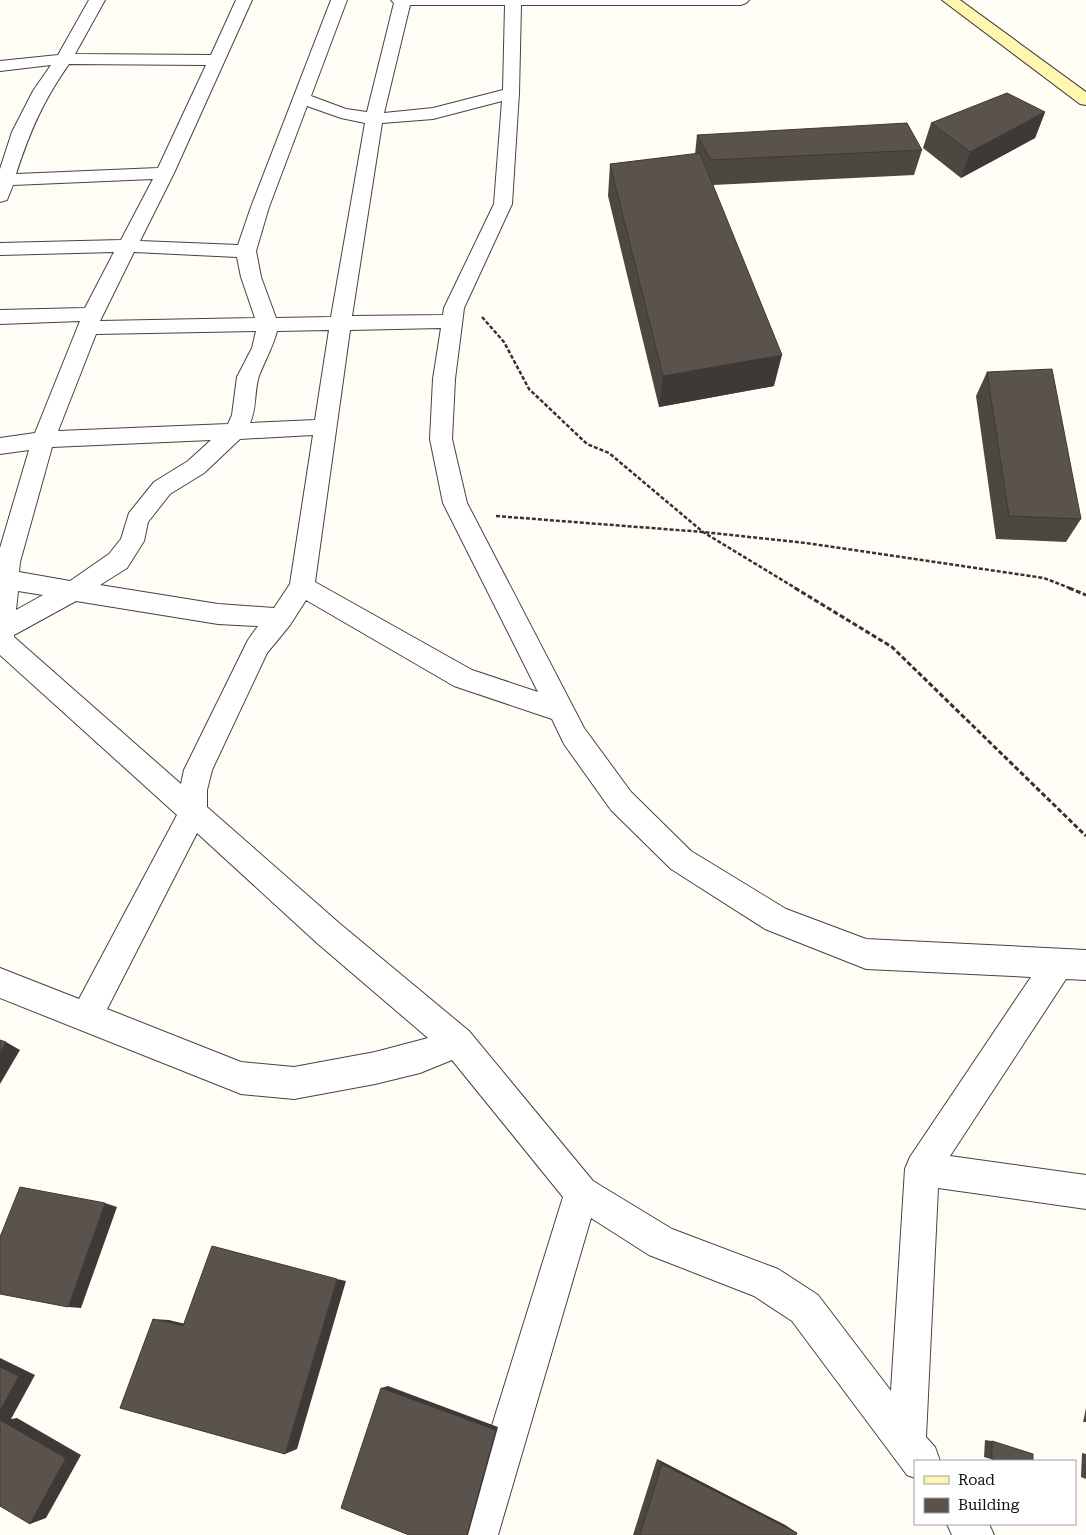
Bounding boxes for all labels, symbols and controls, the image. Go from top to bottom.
legend [914,1460,1076,1525]
text: Road [958,1471,995,1489]
text: Building [958,1496,1020,1514]

